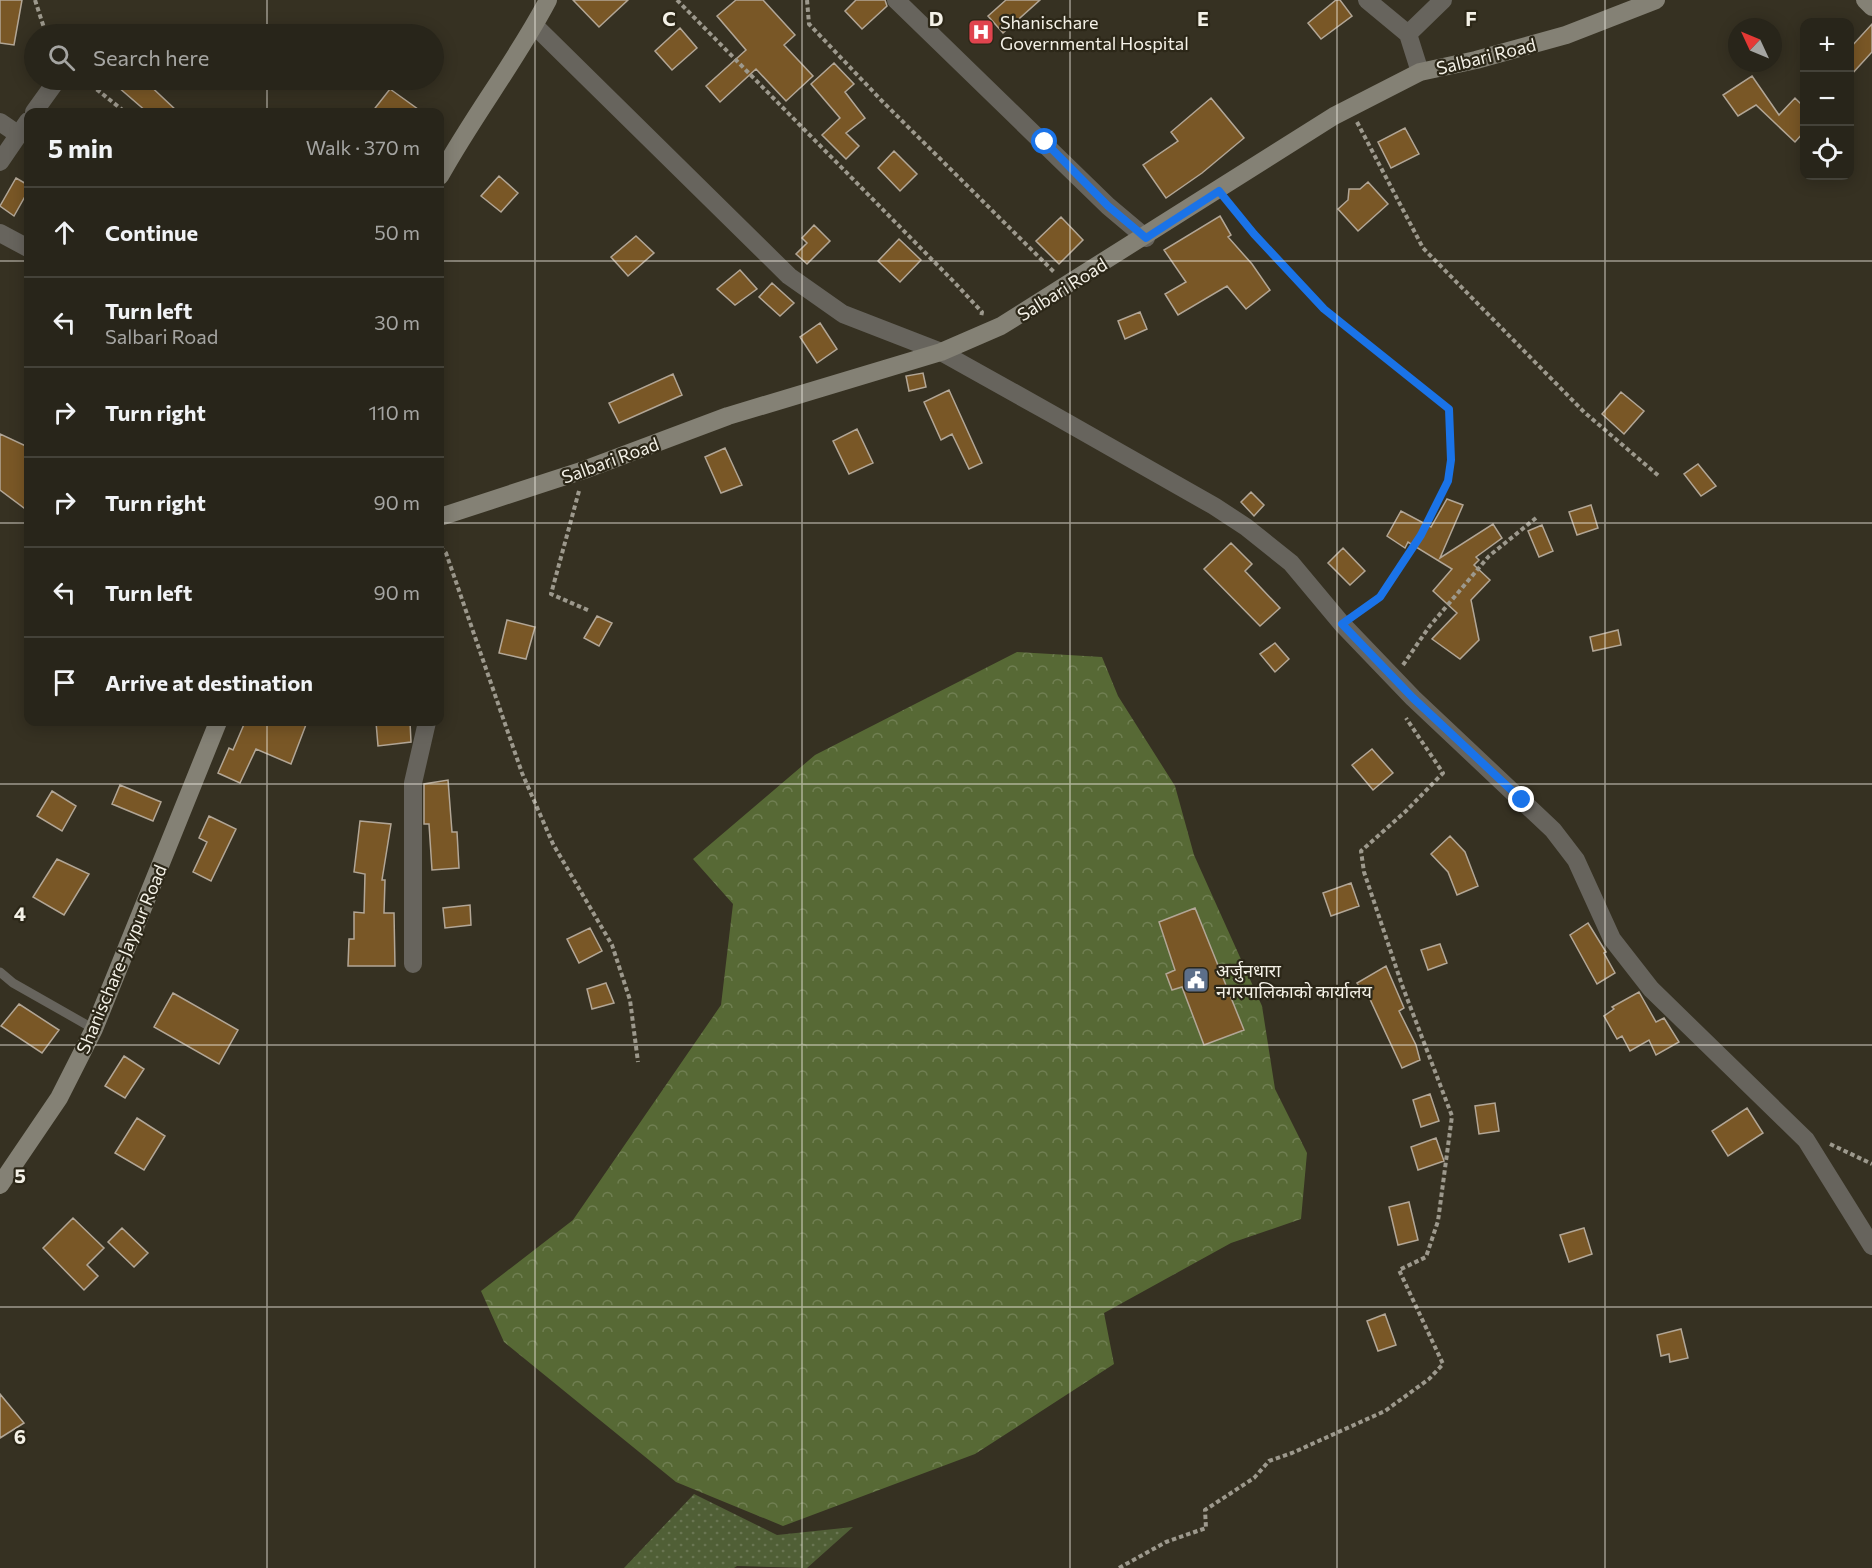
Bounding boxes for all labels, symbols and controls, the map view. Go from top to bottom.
text: C [662,6,676,30]
text: D [929,6,943,30]
text: E [1197,6,1209,30]
text: F [1465,6,1477,30]
place label: Shanischare Governmental Hospital [1000,11,1189,54]
hospital icon: Shanischare Governmental Hospital [966,17,996,47]
north arrow [1728,18,1782,72]
map controls [1800,18,1854,180]
button: + [1800,18,1854,72]
search box [24,24,444,90]
street label: Salbari Road [1434,33,1538,79]
icon: search [45,41,78,74]
text: Search here [93,44,209,71]
button: − [1800,72,1854,126]
button: locate [1800,126,1854,180]
route start [1031,128,1057,154]
text: 5 min [48,132,113,163]
text: Walk · 370 m [306,135,420,159]
icon: ahead [48,216,81,249]
text: Continue [105,219,198,246]
text: 50 m [374,220,420,244]
street label: Salbari Road [1013,253,1111,325]
text: Turn left [105,297,192,324]
icon: left [48,306,81,339]
text: 30 m [374,310,420,334]
text: Salbari Road [105,324,218,348]
icon: right [48,396,81,429]
text: Turn right [105,399,206,426]
text: 110 m [369,400,420,424]
street label: Salbari Road [558,432,662,488]
icon: right [48,486,81,519]
text: Turn right [105,489,206,516]
text: 90 m [374,490,420,514]
icon: left [48,576,81,609]
text: Turn left [105,579,192,606]
text: 90 m [374,580,420,604]
icon: arrive [48,666,81,699]
text: Arrive at destination [105,669,313,696]
route end [1508,786,1534,812]
street label: Shanischare-Jaypur Road [71,861,171,1057]
text: 4 [14,901,26,925]
place label: अर्जुनधारा नगरपालिकाको कार्यालय [1216,959,1372,1002]
public building icon: अर्जुनधारा नगरपालिकाको कार्यालय [1181,965,1211,995]
text: 5 [14,1163,26,1187]
text: 6 [14,1424,26,1448]

